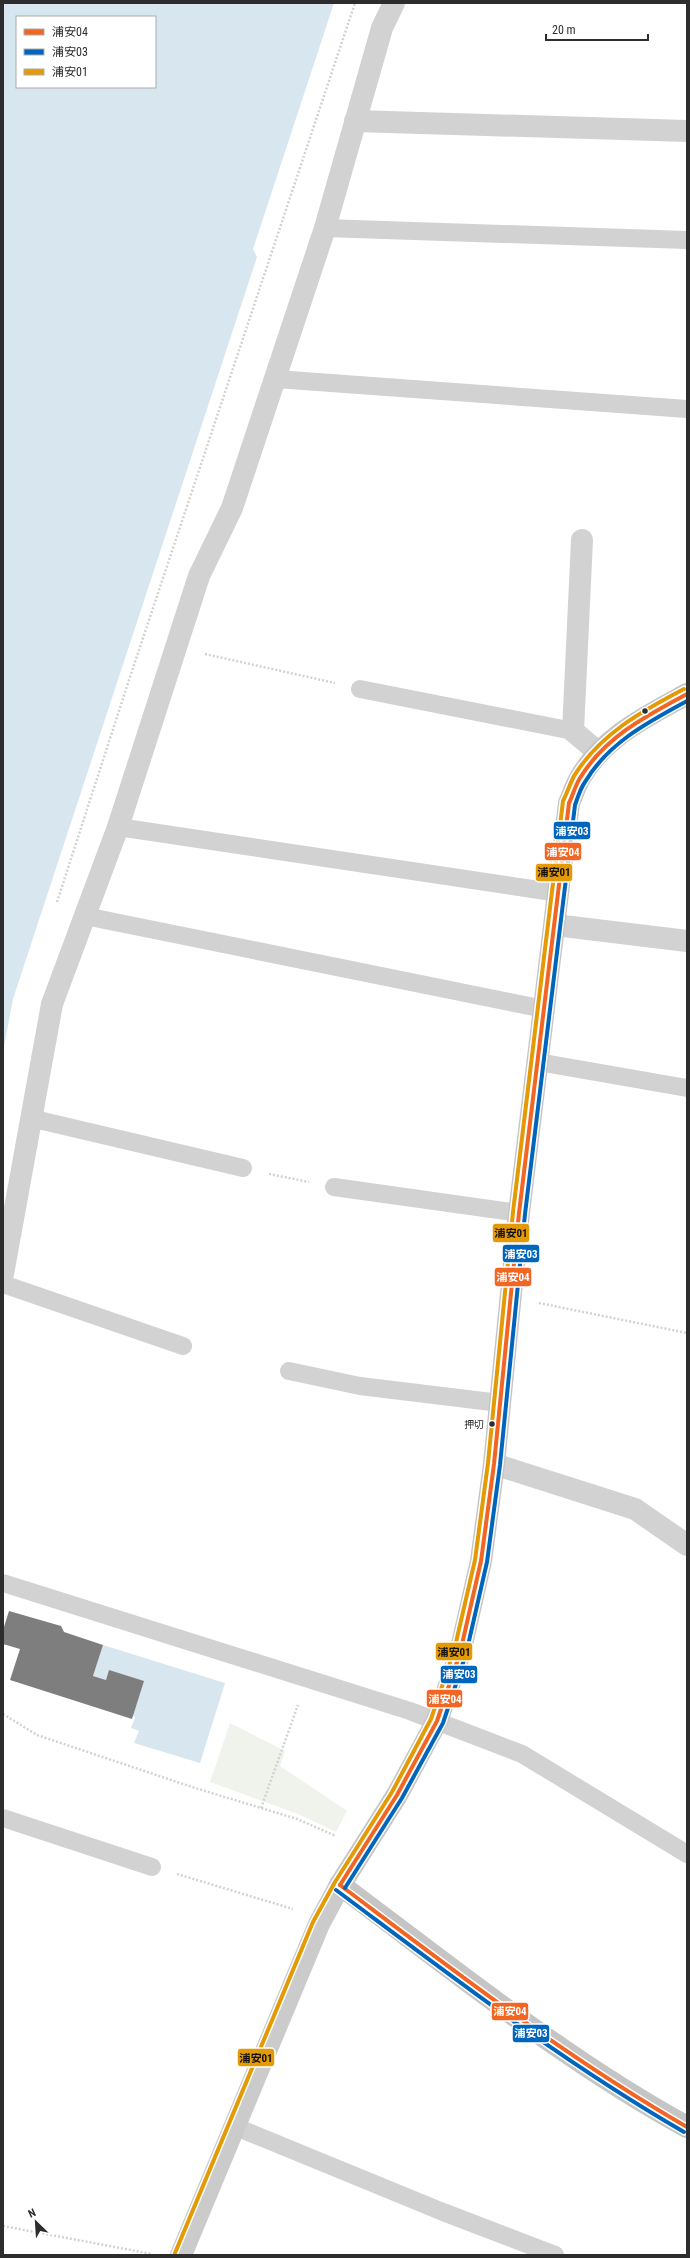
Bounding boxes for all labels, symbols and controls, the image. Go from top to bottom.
legend [16,16,156,88]
scale bar [546,16,648,42]
text: 20 m [552,23,576,37]
text: 浦安04 [52,25,88,39]
text: 浦安03 [52,45,88,59]
text: 浦安01 [52,65,88,79]
unlabelled marker [640,706,650,716]
line badge: 浦安03 [553,821,591,840]
text: 浦安03 [555,825,589,838]
line badge: 浦安04 [544,842,582,861]
text: 浦安04 [546,846,580,859]
line badge: 浦安01 [535,863,573,882]
text: 浦安01 [537,866,571,879]
line badge: 浦安01 [492,1223,530,1243]
text: 浦安01 [494,1227,528,1240]
line badge: 浦安03 [502,1244,540,1263]
text: 浦安03 [504,1248,538,1261]
line badge: 浦安04 [494,1267,532,1287]
text: 浦安04 [496,1271,530,1284]
place label: 押切 [464,1419,484,1430]
marker: 押切 [487,1419,497,1429]
line badge: 浦安01 [435,1642,473,1661]
text: 浦安01 [437,1646,471,1659]
line badge: 浦安03 [440,1665,478,1684]
text: 浦安03 [442,1668,476,1681]
line badge: 浦安04 [426,1689,463,1708]
text: 浦安04 [428,1693,462,1706]
line badge: 浦安04 [491,2002,529,2021]
text: 浦安04 [493,2005,527,2018]
line badge: 浦安03 [512,2024,550,2043]
text: 浦安03 [514,2027,548,2040]
line badge: 浦安01 [237,2048,275,2067]
text: 浦安01 [239,2052,273,2065]
north arrow [16,2202,56,2242]
text: N [26,2206,38,2221]

